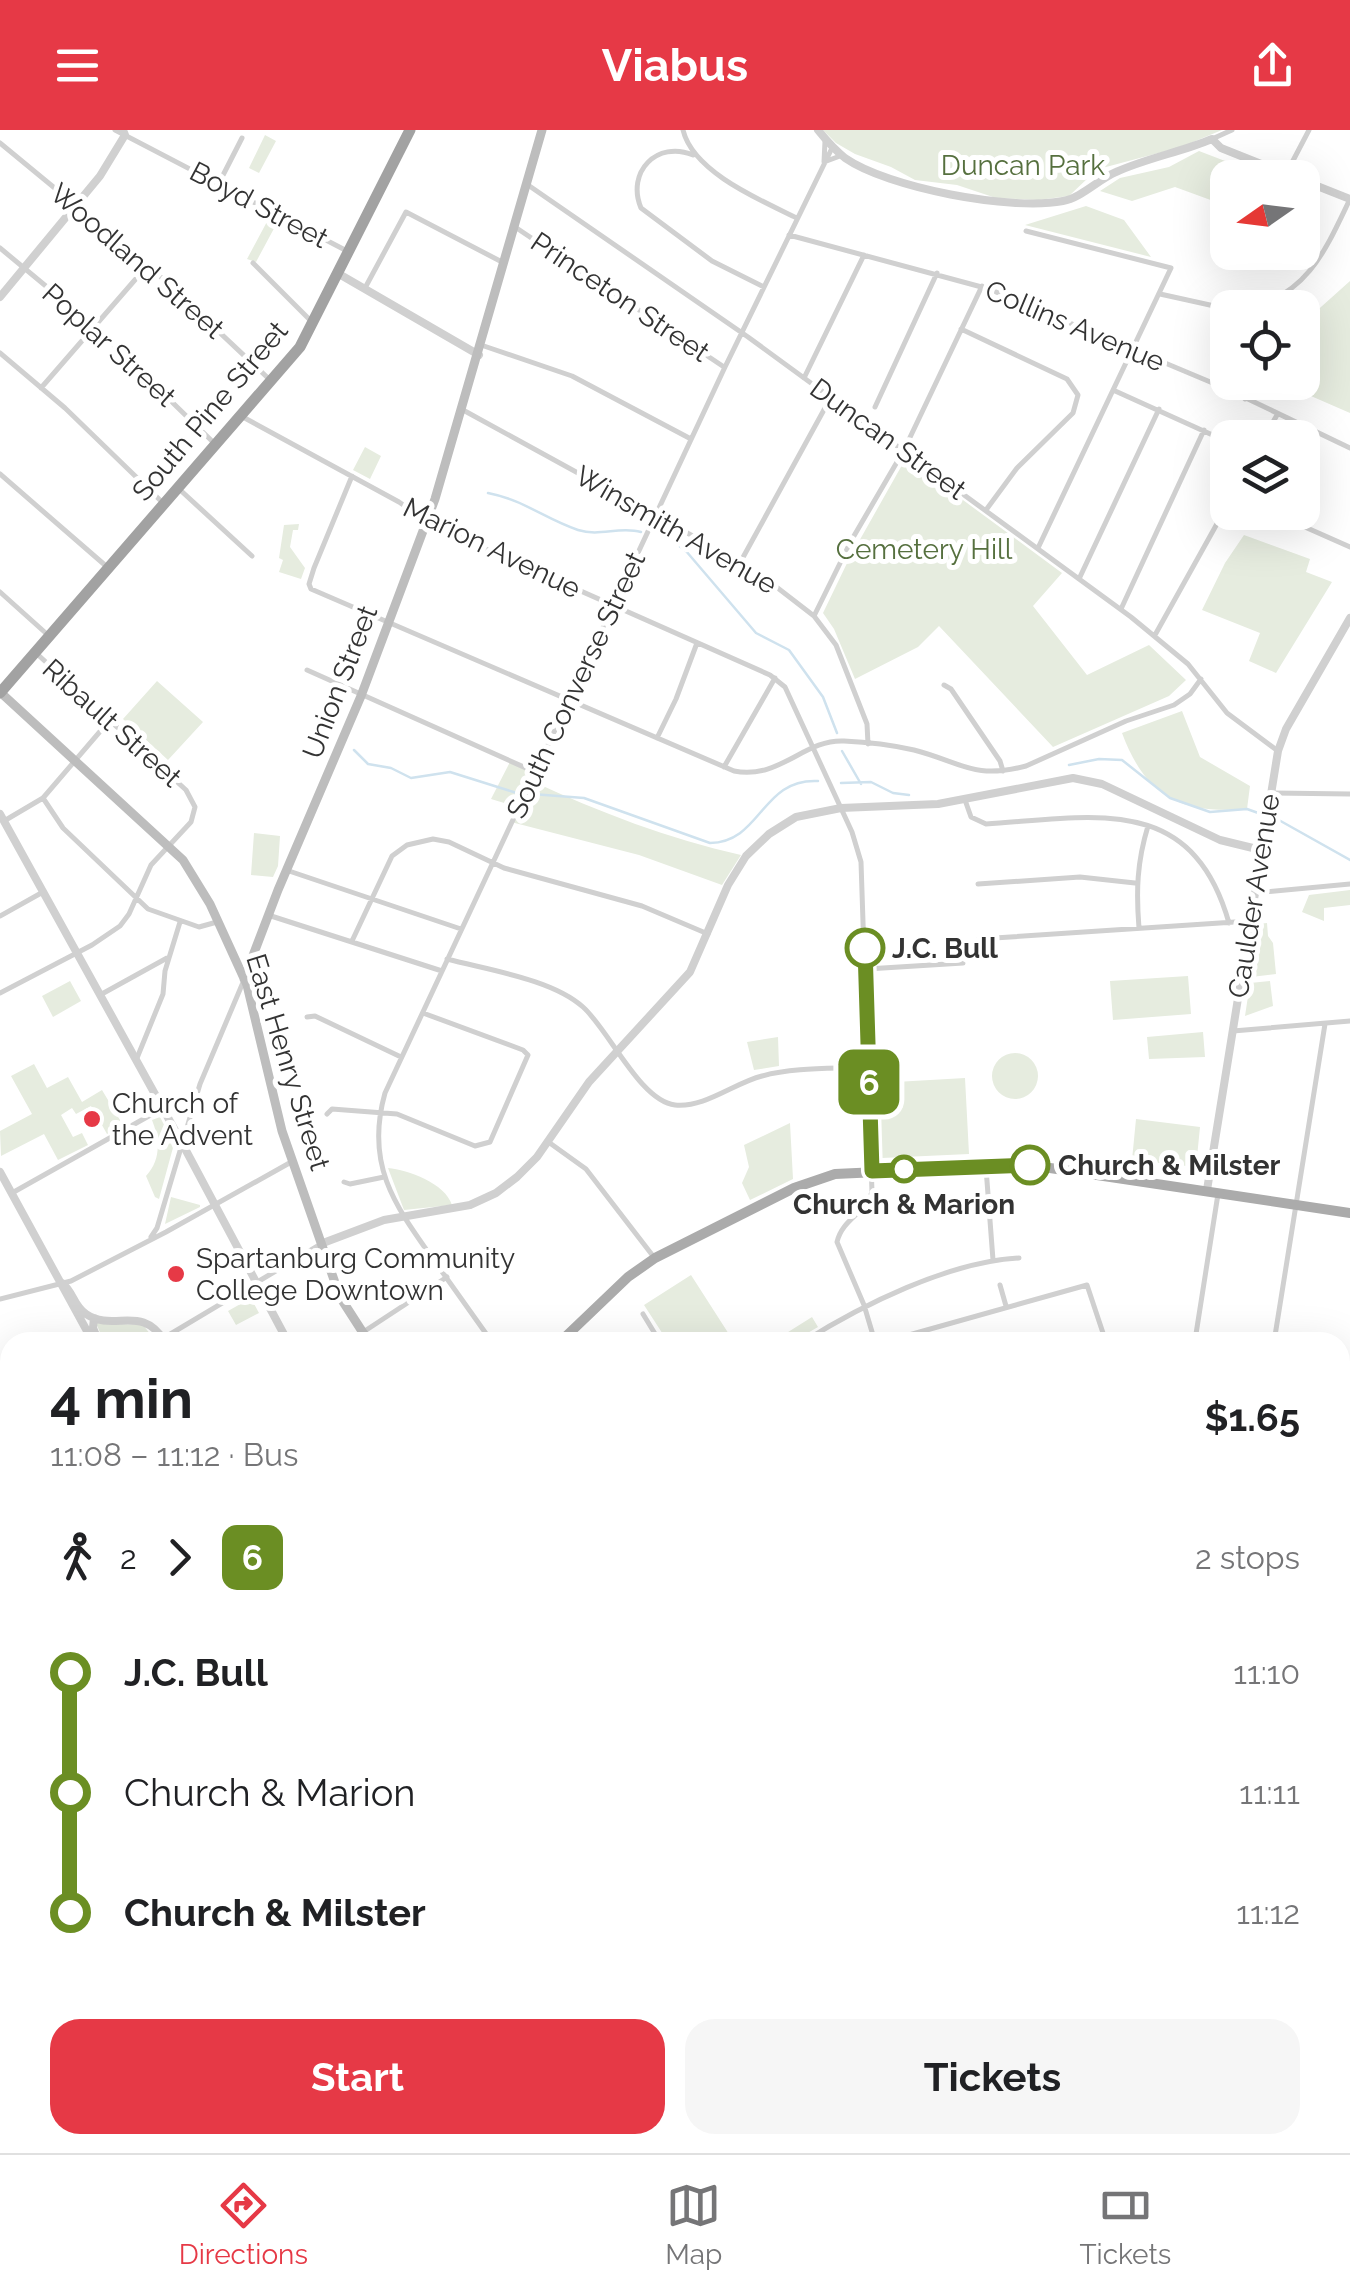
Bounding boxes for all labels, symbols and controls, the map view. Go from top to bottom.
icon: menu [50,38,105,93]
icon: share [1245,38,1300,93]
text: Viabus [602,39,748,92]
park label: Duncan Park [941,149,1105,182]
street label: Boyd Street [184,155,334,255]
north arrow [1210,160,1320,270]
map controls [1210,160,1320,530]
street label: Woodland Street [43,177,231,346]
street label: Princeton Street [525,225,716,369]
street label: Collins Avenue [980,273,1170,379]
street label: Poplar Street [36,277,183,414]
button: locate [1210,290,1320,400]
street label: South Pine Street [125,314,295,507]
street label: Duncan Street [804,371,973,507]
button: layers [1210,420,1320,530]
street label: Winsmith Avenue [569,459,783,601]
street label: Marion Avenue [398,491,586,605]
park label: Cemetery Hill [836,533,1013,566]
street label: South Converse Street [500,546,653,824]
street label: Union Street [296,600,385,763]
street label: Ribault Street [36,652,189,794]
street label: Caulder Avenue [1222,792,1286,1000]
marker: J.C. Bull [846,929,884,967]
place label: J.C. Bull [892,932,998,965]
street label: East Henry Street [239,950,337,1175]
line badge: 6 [836,1050,902,1114]
text: 6 [858,1062,880,1103]
place label: Church of the Advent [112,1087,253,1152]
marker: Church of the Advent [81,1108,103,1130]
marker: Church & Milster [1011,1146,1049,1184]
place label: Church & Milster [1058,1149,1280,1182]
marker: Church & Marion [891,1156,917,1182]
place label: Church & Marion [793,1188,1015,1221]
place label: Spartanburg Community College Downtown [196,1242,515,1307]
marker: Spartanburg Community College Downtown [165,1263,187,1285]
text: 4 min [50,1366,193,1431]
text: $1.65 [1204,1395,1300,1440]
text: 11:08 – 11:12 · Bus [50,1436,298,1473]
icon: walk [50,1530,105,1585]
icon: forward [152,1530,207,1585]
text: 6 [242,1537,263,1578]
text: 2 [120,1539,137,1576]
text: 2 stops [1195,1539,1300,1576]
text: J.C. Bull [124,1650,268,1695]
text: 11:10 [1233,1654,1300,1691]
text: Church & Marion [124,1770,416,1815]
text: 11:11 [1239,1774,1300,1811]
text: Church & Milster [124,1890,426,1935]
text: 11:12 [1236,1894,1300,1931]
button: Start [50,2019,665,2134]
button: Tickets [685,2019,1300,2134]
tab: Directions [179,2178,308,2271]
tab: Map [665,2178,722,2271]
tab: Tickets [1079,2178,1171,2271]

